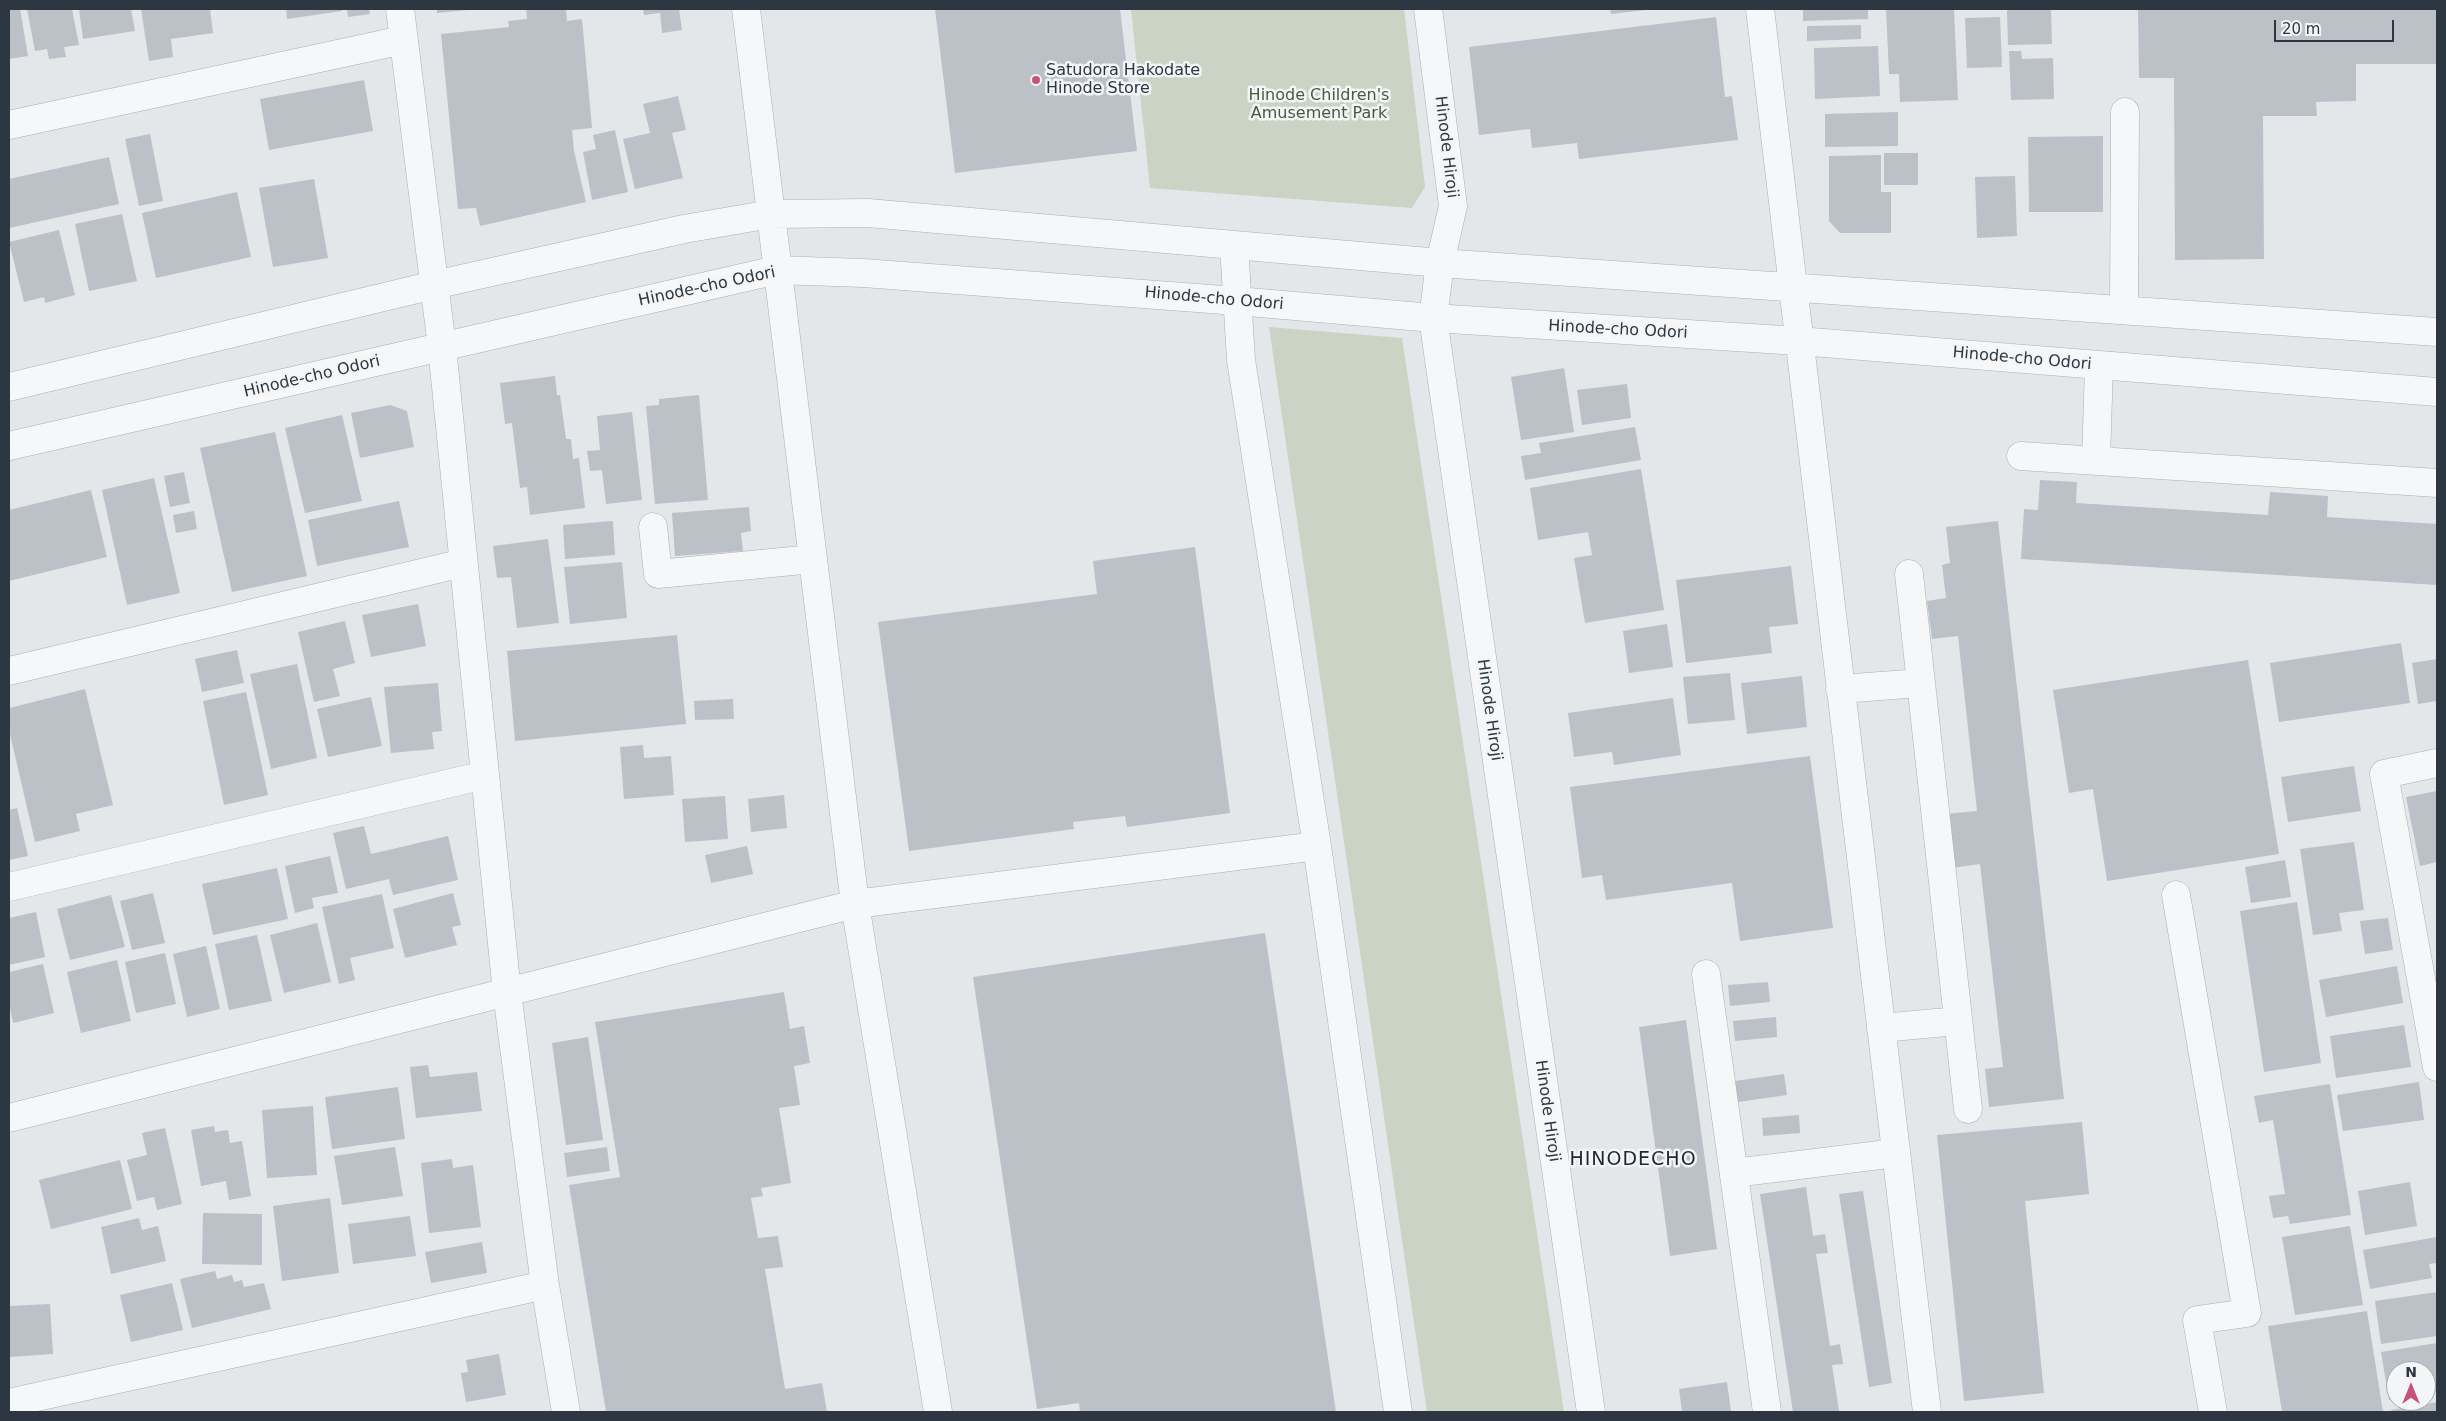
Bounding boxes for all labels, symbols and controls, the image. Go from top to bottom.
scale bar [2276,10,2396,42]
text: 20 m [2282,20,2320,38]
place label: Satudora Hakodate Hinode Store [1046,61,1200,99]
marker: Satudora Hakodate Hinode Store [1030,74,1042,86]
park label: Hinode Children's Amusement Park [1249,86,1389,124]
street label: Hinode Hiroji [1430,95,1462,199]
street label: Hinode-cho Odori [637,263,777,311]
street label: Hinode-cho Odori [1144,283,1284,315]
street label: Hinode-cho Odori [1548,317,1688,343]
street label: Hinode-cho Odori [1952,343,2092,375]
street label: Hinode-cho Odori [242,352,382,402]
street label: Hinode Hiroji [1472,658,1506,762]
street label: Hinode Hiroji [1530,1059,1564,1163]
district label: HINODECHO [1568,1149,1698,1171]
north arrow [2386,1361,2436,1411]
text: N [2405,1364,2417,1380]

